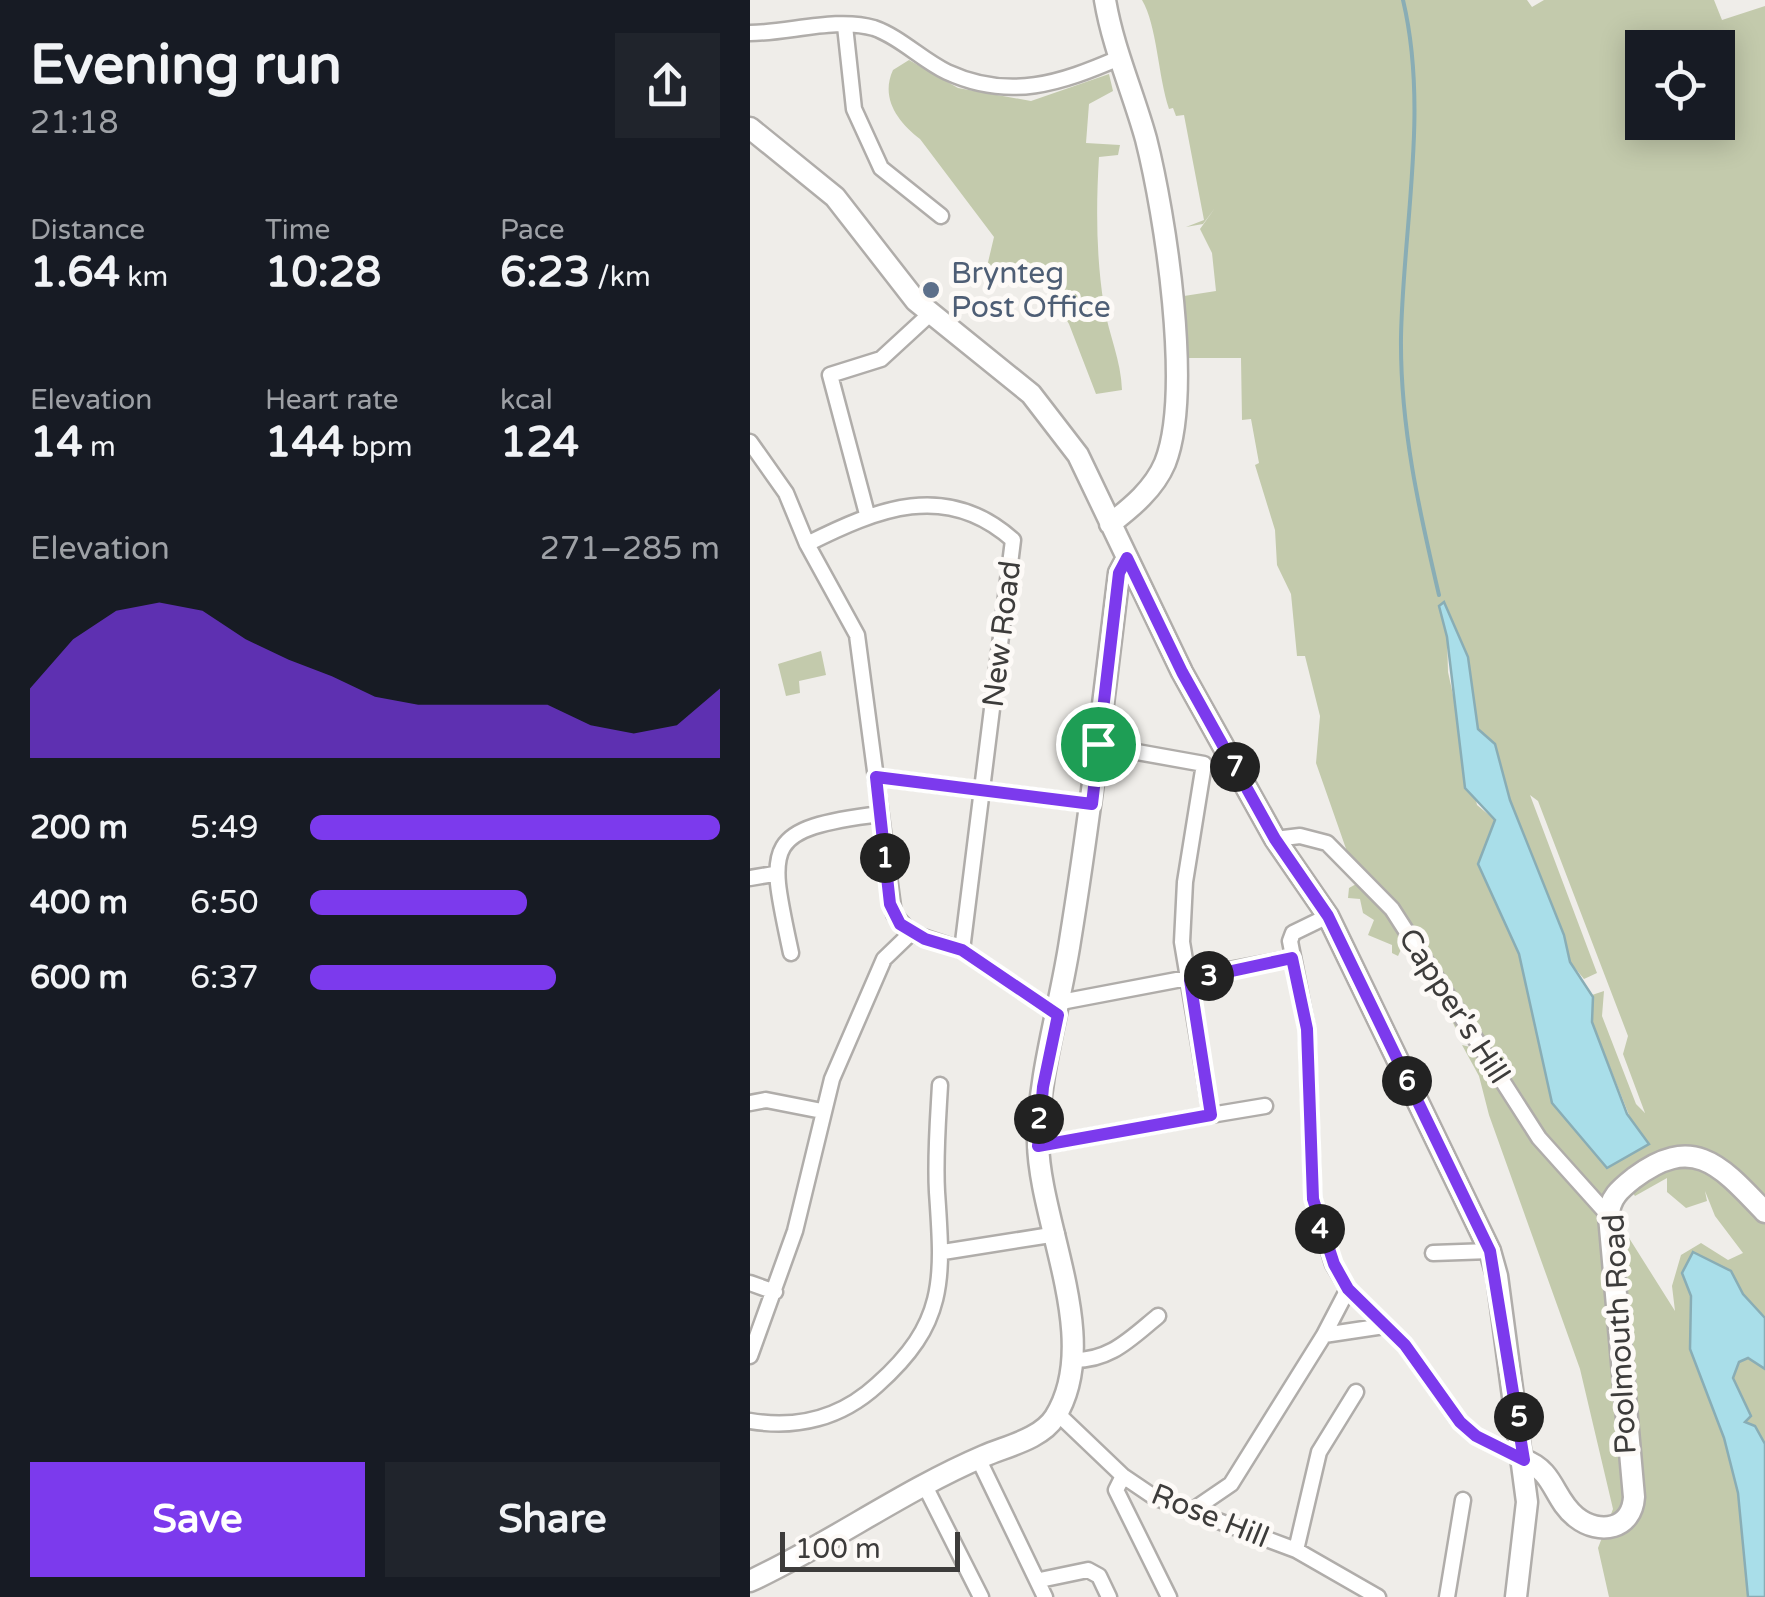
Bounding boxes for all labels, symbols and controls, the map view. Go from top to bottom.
map controls [1625,30,1735,140]
button: locate [1625,30,1735,140]
text: Evening run [30,33,342,99]
button: share [615,33,720,138]
text: 21:18 [30,104,119,142]
text: Distance [30,213,145,247]
text: Time [265,213,330,247]
text: Pace [500,213,564,247]
text: 1.64 [30,247,120,298]
text: 10:28 [265,247,381,298]
text: 6:23 [500,247,590,298]
place label: Brynteg Post Office [951,255,1111,326]
text: km [120,260,168,294]
text: /km [590,260,651,294]
marker: Brynteg Post Office [920,279,942,301]
text: Elevation [30,383,152,417]
text: Heart rate [265,383,399,417]
text: kcal [500,383,553,417]
text: 14 [30,417,83,468]
text: 144 [265,417,344,468]
text: 124 [500,417,579,468]
text: m [83,430,116,464]
text: bpm [344,430,412,464]
text: Elevation [30,530,170,568]
text: 271–285 m [540,530,720,568]
street label: New Road [975,559,1029,709]
pin [1056,702,1141,787]
icon: arrive [1071,717,1126,772]
pin: 7 [1210,742,1260,792]
text: 7 [1226,750,1244,784]
text: 200 m [30,809,128,847]
text: 5:49 [190,809,259,847]
pin: 1 [860,833,910,883]
text: 1 [876,841,894,875]
text: 400 m [30,884,128,922]
text: 6:50 [190,884,259,922]
street label: Capper's Hill [1390,921,1518,1091]
pin: 3 [1184,951,1234,1001]
text: 600 m [30,959,128,997]
text: 6:37 [190,959,259,997]
text: 3 [1200,959,1218,993]
pin: 6 [1382,1056,1432,1106]
text: 6 [1398,1064,1416,1098]
pin: 2 [1014,1094,1064,1144]
text: 2 [1030,1102,1048,1136]
pin: 4 [1295,1204,1345,1254]
text: 4 [1311,1212,1329,1246]
street label: Poolmouth Road [1595,1213,1645,1455]
pin: 5 [1494,1392,1544,1442]
text: 5 [1510,1400,1528,1434]
button: Save [30,1462,365,1577]
button: Share [385,1462,720,1577]
street label: Rose Hill [1146,1476,1274,1556]
scale bar [780,1527,960,1572]
text: 100 m [795,1532,881,1566]

